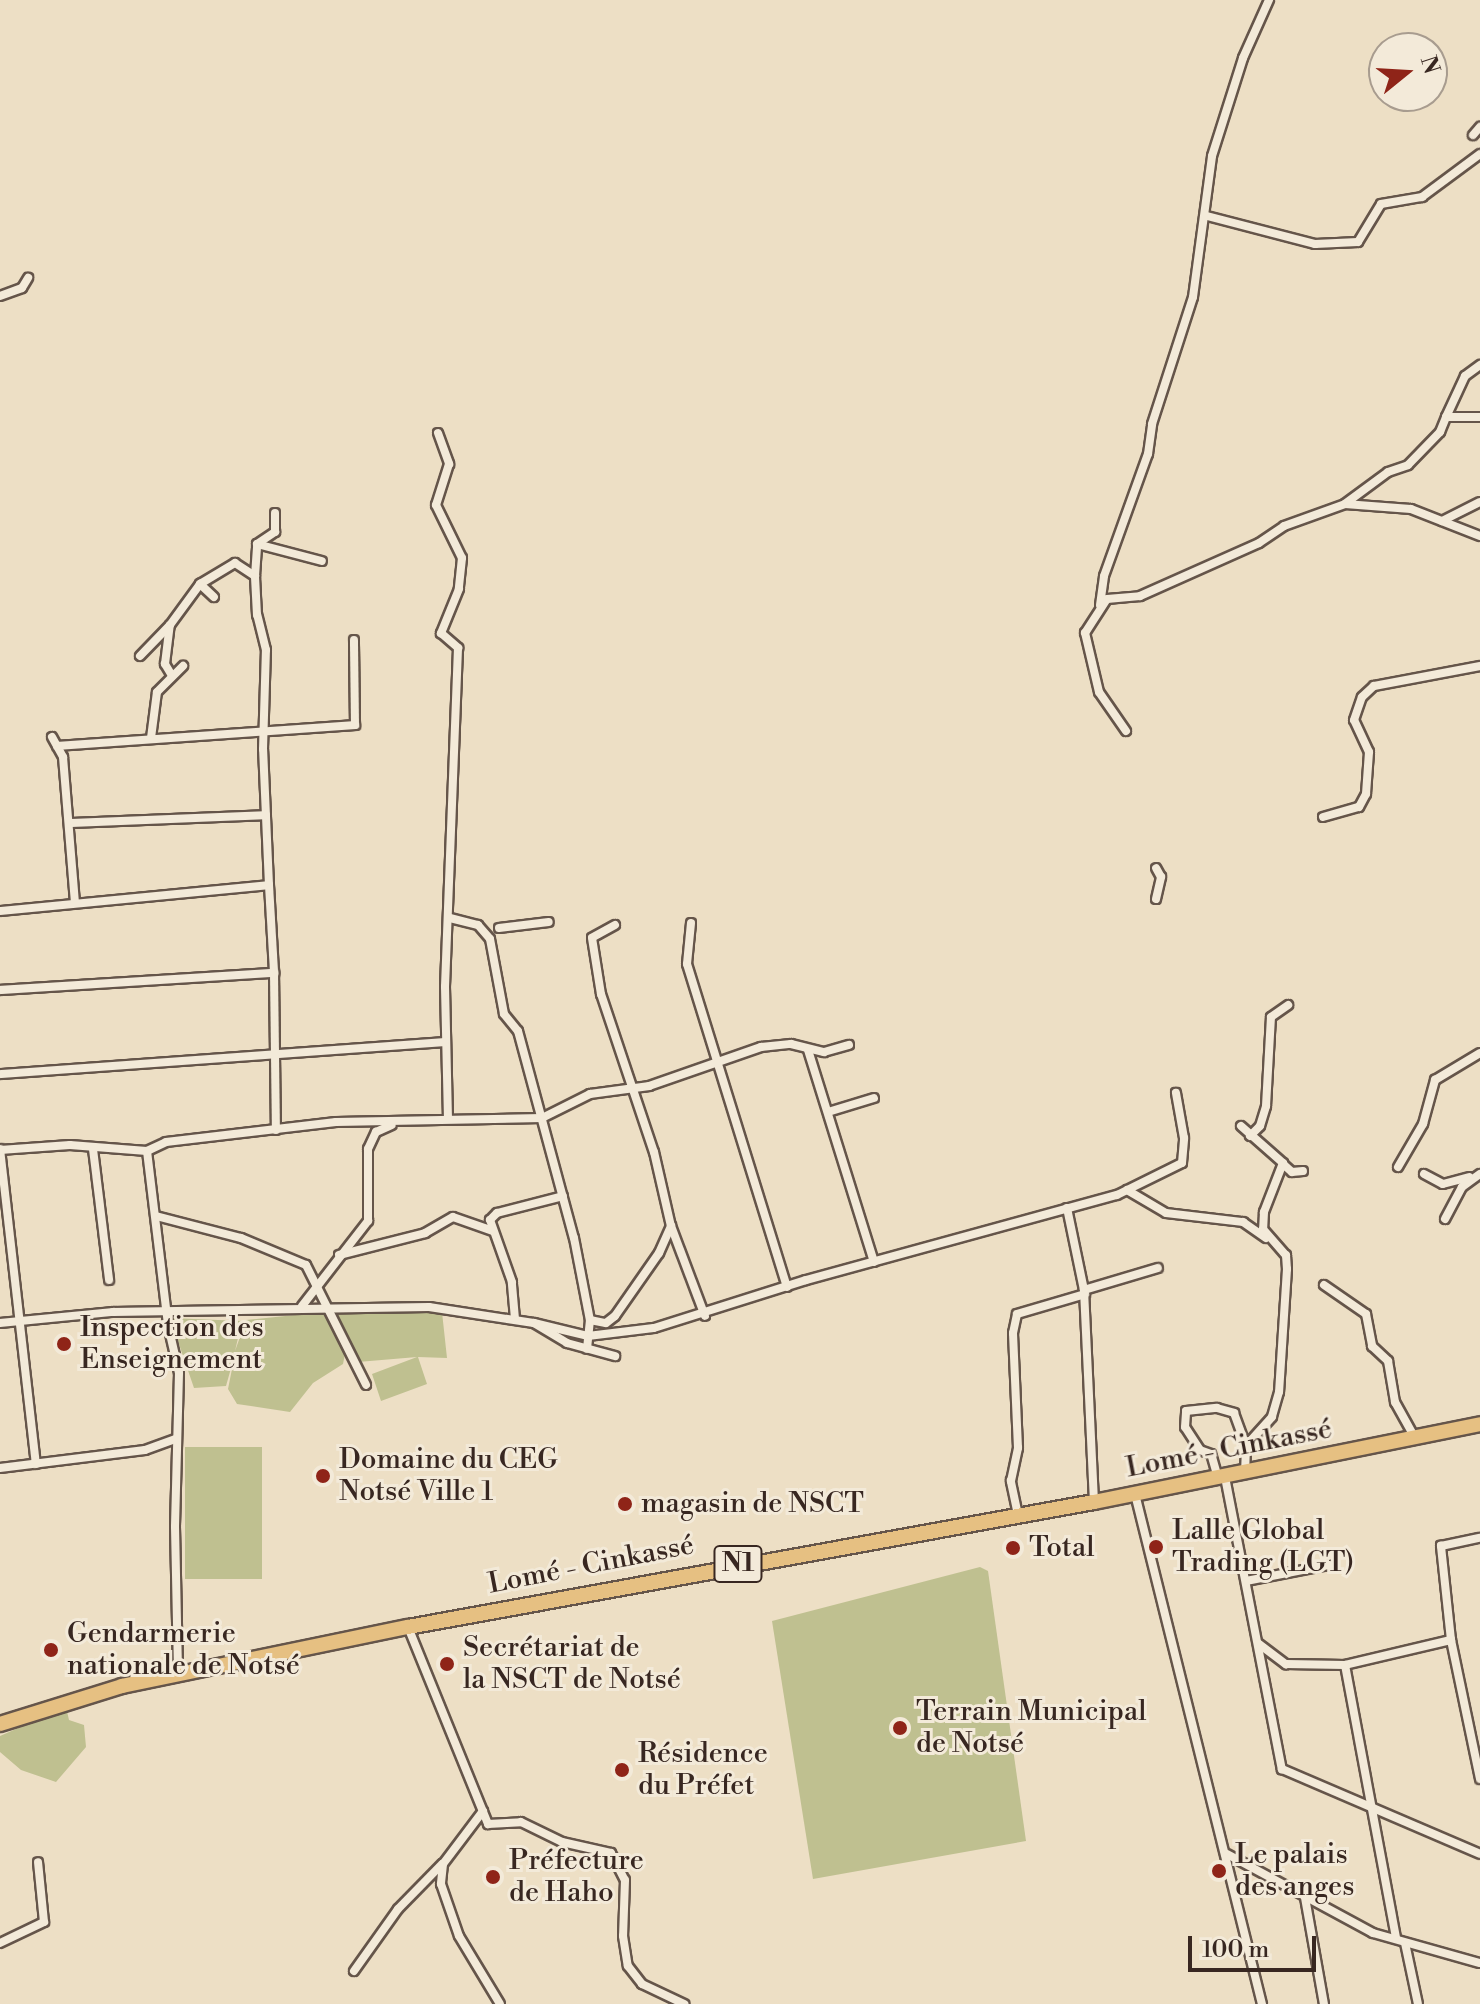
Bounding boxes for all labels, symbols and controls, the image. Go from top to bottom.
north arrow [1368,32,1448,112]
text: N [1414,53,1445,77]
place label: Inspection des Enseignement [80,1311,264,1377]
marker: Inspection des Enseignement [55,1335,73,1353]
street label: Lomé - Cinkassé [1123,1413,1335,1485]
place label: Domaine du CEG Notsé Ville 1 [339,1443,558,1509]
marker: Domaine du CEG Notsé Ville 1 [314,1467,332,1485]
place label: magasin de NSCT [641,1487,864,1521]
marker: magasin de NSCT [616,1495,634,1513]
place label: Lalle Global Trading (LGT) [1172,1514,1354,1580]
street label: Lomé - Cinkassé [485,1529,697,1601]
place label: Total [1029,1531,1094,1565]
marker: Lalle Global Trading (LGT) [1147,1538,1165,1556]
marker: Total [1004,1539,1022,1557]
road number: N1 [712,1542,764,1586]
place label: Gendarmerie nationale de Notsé [67,1617,300,1683]
place label: Secrétariat de la NSCT de Notsé [463,1631,681,1697]
marker: Gendarmerie nationale de Notsé [42,1641,60,1659]
marker: Secrétariat de la NSCT de Notsé [438,1655,456,1673]
place label: Terrain Municipal de Notsé [916,1695,1146,1761]
marker: Terrain Municipal de Notsé [891,1719,909,1737]
place label: Résidence du Préfet [638,1737,768,1803]
marker: Résidence du Préfet [613,1761,631,1779]
place label: Le palais des anges [1235,1838,1355,1904]
place label: Préfecture de Haho [509,1844,644,1910]
marker: Le palais des anges [1210,1862,1228,1880]
marker: Préfecture de Haho [484,1868,502,1886]
scale bar [1192,1920,1320,1970]
text: 100 m [1202,1935,1269,1965]

